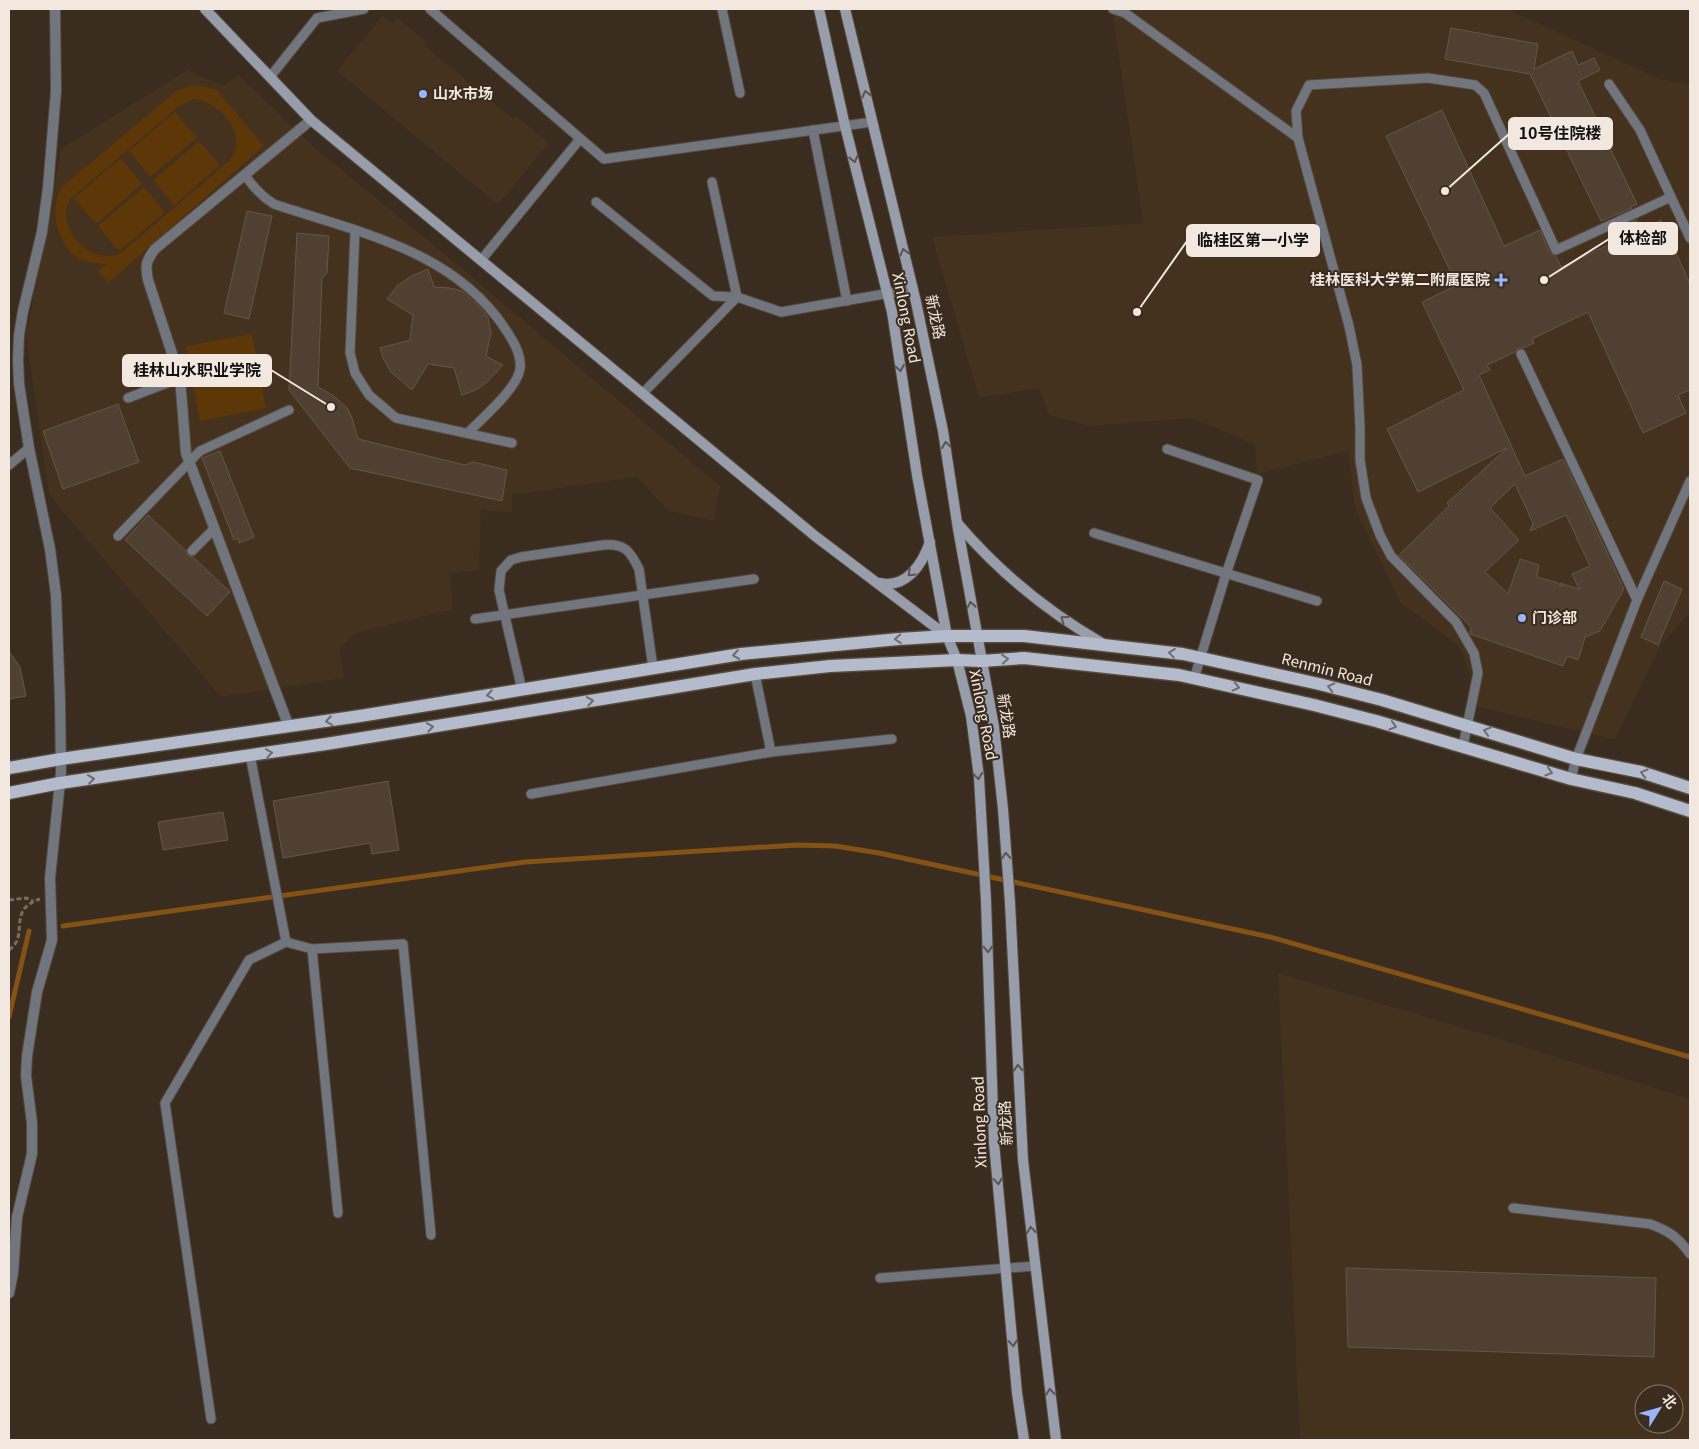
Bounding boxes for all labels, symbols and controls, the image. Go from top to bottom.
place label: 山水市场 [433,82,493,103]
marker: 山水市场 [417,88,429,100]
one-way arrow [861,89,872,98]
callout: 10号住院楼 [1509,118,1612,149]
text: 10号住院楼 [1519,120,1601,144]
one-way arrow [848,154,858,162]
callout: 体检部 [1609,223,1677,254]
callout: 临桂区第一小学 [1187,225,1319,256]
text: 体检部 [1619,225,1667,249]
text: 临桂区第一小学 [1197,227,1309,251]
one-way arrow [899,247,910,256]
place label: 桂林医科大学第二附属医院 [1310,268,1490,289]
street label: Xinlong Road [888,271,927,365]
marker: 桂林医科大学第二附属医院 [1494,273,1508,287]
street label: 新龙路 [922,292,951,341]
callout: 桂林山水职业学院 [123,355,271,386]
text: 桂林山水职业学院 [133,357,261,381]
one-way arrow [895,364,905,373]
one-way arrow [941,440,951,449]
one-way arrow [908,567,917,576]
one-way arrow [967,601,977,610]
place label: 门诊部 [1532,606,1577,627]
marker: 门诊部 [1516,612,1528,624]
one-way arrow [1060,616,1070,625]
one-way arrow [894,633,902,644]
street label: Renmin Road [1280,647,1375,690]
one-way arrow [1168,648,1176,659]
one-way arrow [732,649,741,659]
one-way arrow [1002,654,1010,665]
street label: Xinlong Road [965,668,1004,762]
one-way arrow [1231,682,1240,692]
one-way arrow [1326,682,1335,693]
one-way arrow [485,689,493,700]
street label: 新龙路 [994,692,1021,740]
one-way arrow [587,696,595,707]
one-way arrow [325,715,333,726]
one-way arrow [1389,720,1397,730]
one-way arrow [426,723,434,733]
one-way arrow [1483,727,1492,737]
one-way arrow [265,748,274,758]
one-way arrow [1545,767,1553,777]
one-way arrow [1640,769,1648,779]
one-way arrow [972,773,983,781]
one-way arrow [87,774,96,784]
one-way arrow [1001,852,1012,860]
one-way arrow [983,946,994,954]
one-way arrow [1013,1064,1024,1072]
street label: Xinlong Road [966,1076,991,1168]
street label: 新龙路 [993,1100,1016,1146]
one-way arrow [992,1178,1003,1186]
one-way arrow [1026,1226,1037,1234]
one-way arrow [1007,1340,1018,1348]
north arrow [1634,1384,1684,1434]
one-way arrow [1045,1388,1056,1396]
text: 北 [1658,1389,1682,1412]

